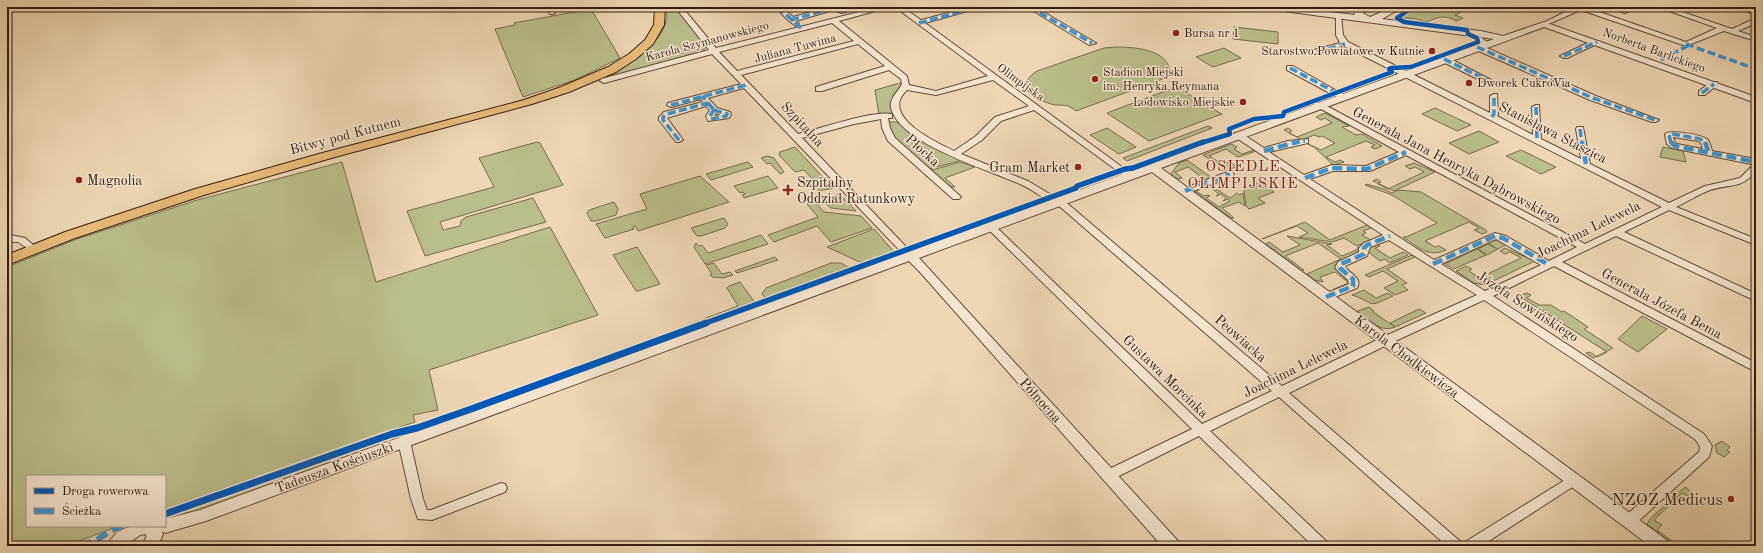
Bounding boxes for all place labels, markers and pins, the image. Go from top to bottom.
marker: Bursa nr 1 [1171,28,1181,38]
place label: Bursa nr 1 [1184,28,1240,40]
place label: Starostwo Powiatowe w Kutnie [1261,46,1424,58]
marker: Starostwo Powiatowe w Kutnie [1427,46,1437,56]
place label: Stadion Miejski im. Henryka Reymana [1103,67,1219,93]
marker: Stadion Miejski im. Henryka Reymana [1090,74,1100,84]
marker: Dworek CukroVia [1464,78,1474,88]
place label: Dworek CukroVia [1477,78,1571,90]
place label: Lodowisko Miejskie [1133,97,1235,109]
marker: Lodowisko Miejskie [1238,97,1248,107]
place label: Gram Market [989,161,1070,175]
marker: Gram Market [1073,162,1083,172]
place label: Magnolia [87,174,142,188]
marker: Magnolia [74,175,84,185]
place label: Szpitalny Oddział Ratunkowy [797,176,916,206]
marker: Szpitalny Oddział Ratunkowy [782,184,794,196]
place label: NZOZ Medicus [1612,492,1723,509]
marker: NZOZ Medicus [1726,494,1736,504]

